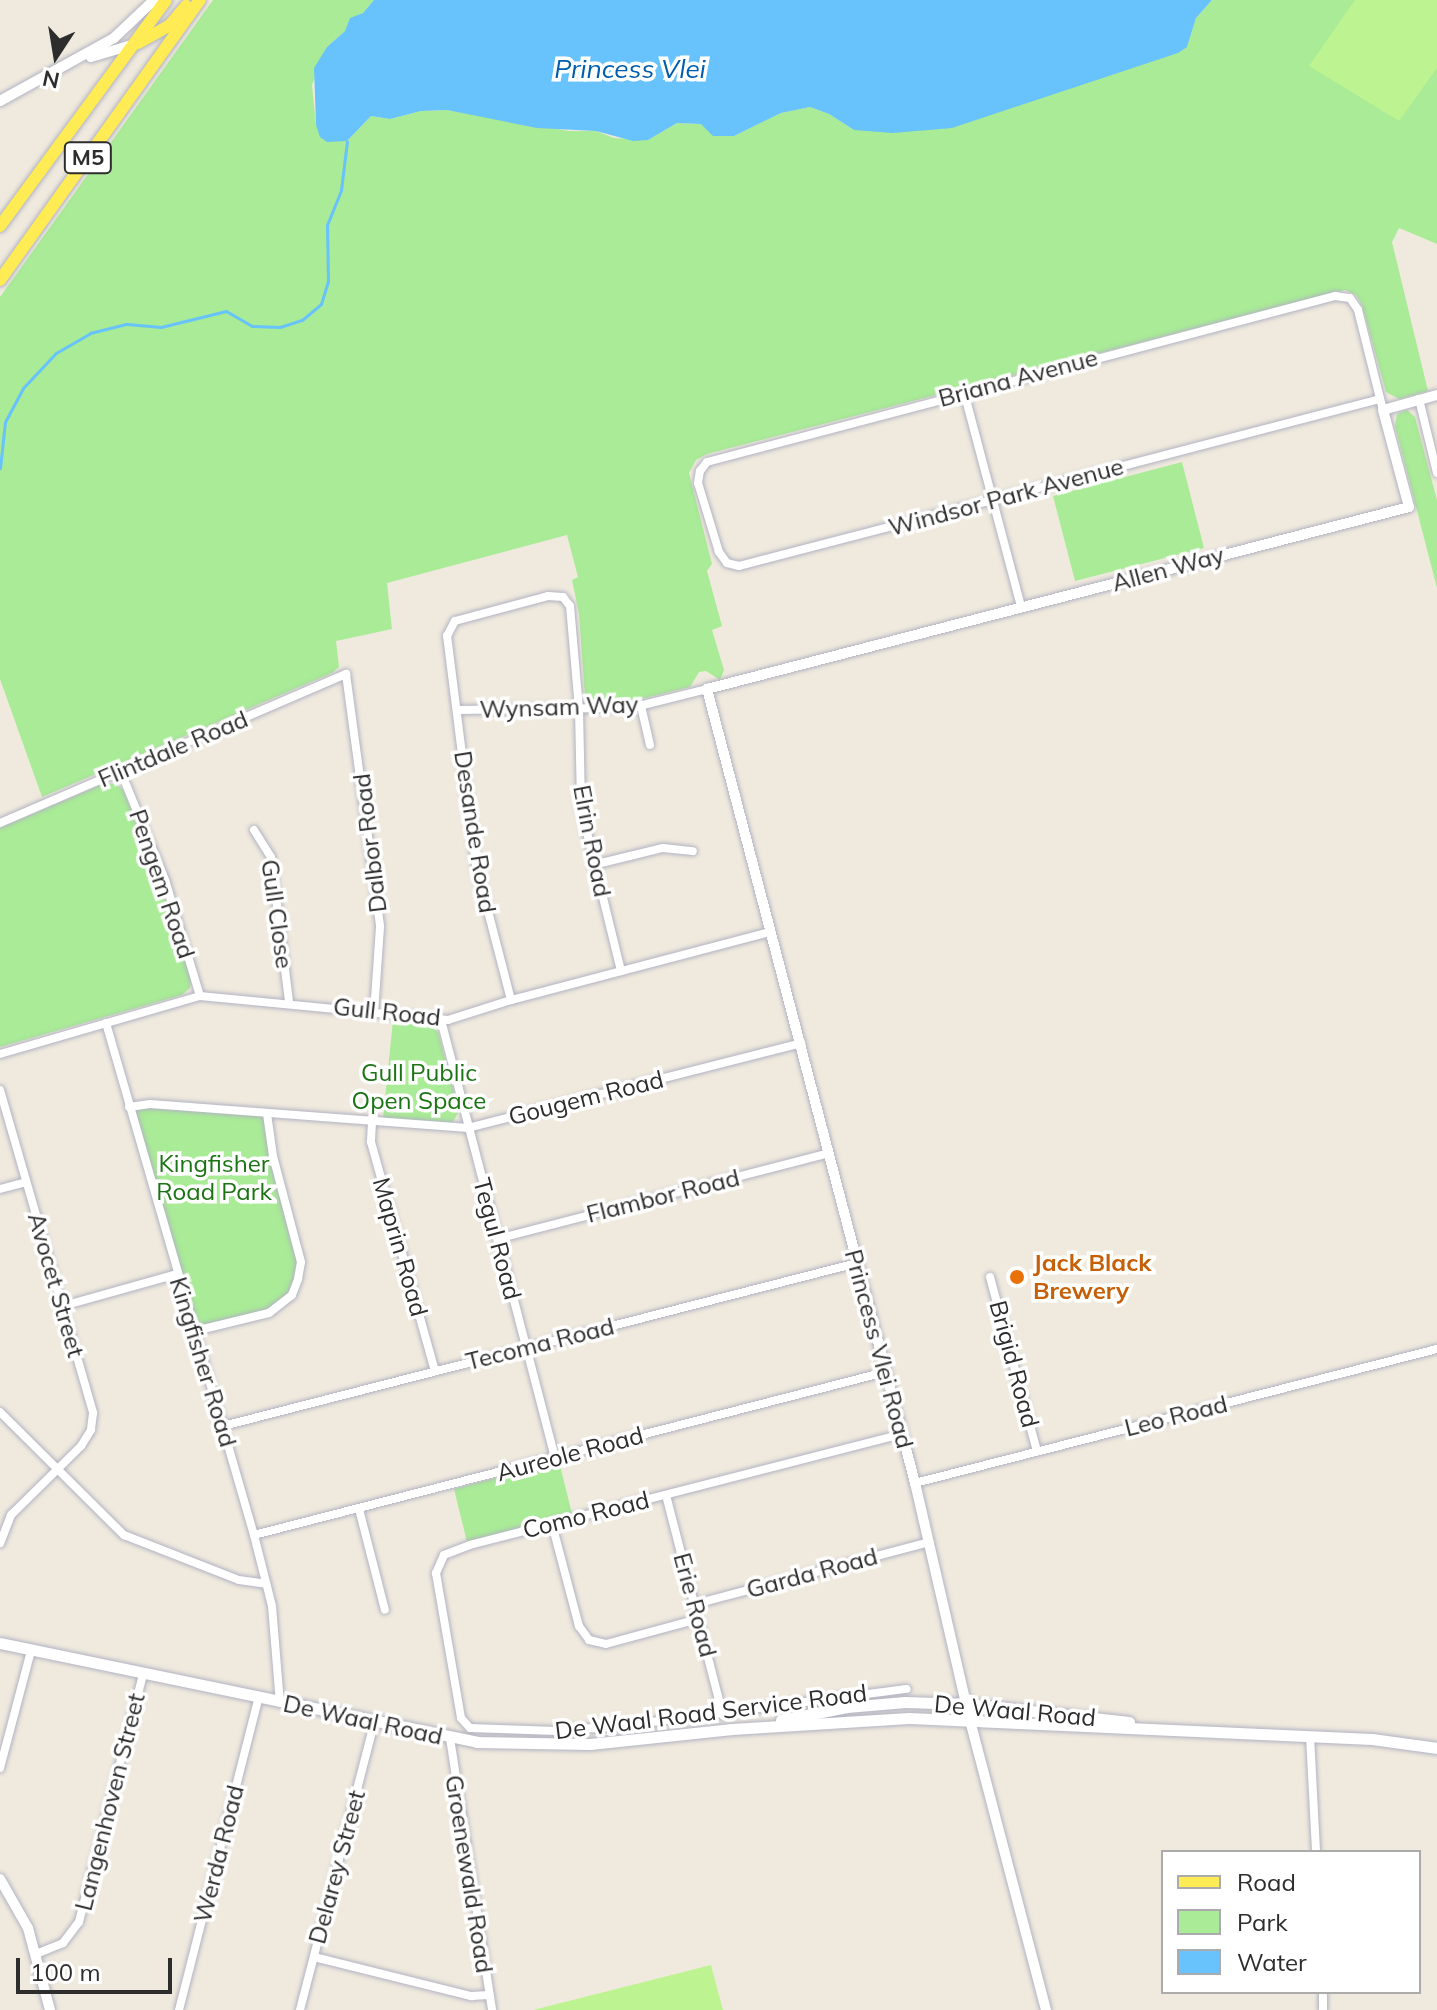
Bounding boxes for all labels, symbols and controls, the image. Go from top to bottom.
north arrow [16,16,96,96]
water label: Princess Vlei [554,53,706,85]
text: N [40,64,62,95]
road number: M5 [62,140,114,176]
street label: Briana Avenue [935,343,1101,413]
street label: Windsor Park Avenue [885,452,1127,542]
street label: Allen Way [1109,540,1227,598]
street label: Wynsam Way [479,690,639,724]
street label: Flintdale Road [94,705,252,793]
street label: Desande Road [448,749,502,915]
street label: Dalbor Road [347,772,393,914]
street label: Elrin Road [567,783,617,899]
street label: Pengem Road [123,806,201,962]
street label: Gull Close [255,858,299,970]
street label: Gull Road [332,992,442,1032]
park label: Gull Public Open Space [352,1059,486,1115]
street label: Gougem Road [505,1065,667,1131]
park label: Kingfisher Road Park [156,1150,272,1206]
street label: Flambor Road [584,1163,742,1229]
street label: Maprin Road [366,1174,434,1320]
street label: Tegul Road [467,1175,527,1303]
street label: Avocet Street [22,1209,90,1361]
street label: Princess Vlei Road [839,1246,919,1452]
place label: Jack Black Brewery [1033,1249,1152,1305]
marker: Jack Black Brewery [1008,1268,1026,1286]
street label: Kingfisher Road [163,1274,243,1450]
street label: Brigid Road [983,1297,1045,1431]
street label: Tecoma Road [463,1312,617,1376]
street label: Leo Road [1122,1389,1230,1443]
street label: Aureole Road [494,1421,646,1487]
street label: Como Road [520,1485,652,1545]
street label: Garda Road [743,1542,881,1604]
street label: Erie Road [667,1550,723,1660]
street label: De Waal Road Service Road [553,1679,869,1745]
street label: De Waal Road [281,1689,445,1751]
street label: Langenhoven Street [69,1690,151,1914]
street label: De Waal Road [933,1690,1097,1732]
street label: Groenewald Road [439,1773,499,1975]
street label: Werda Road [188,1782,250,1926]
street label: Delarey Street [303,1787,371,1947]
legend [1161,1850,1421,1994]
text: Road [1237,1867,1296,1897]
text: Park [1237,1907,1288,1937]
scale bar [20,1942,176,1992]
text: Water [1237,1947,1307,1977]
text: 100 m [30,1957,101,1987]

